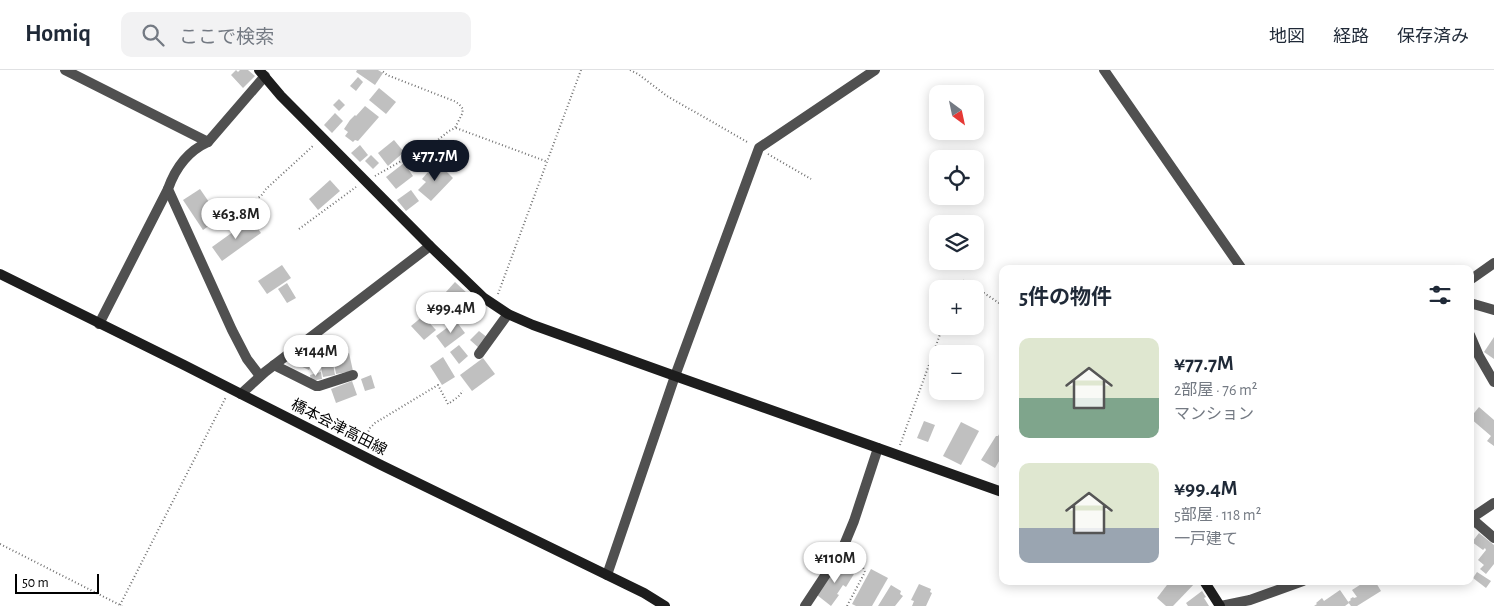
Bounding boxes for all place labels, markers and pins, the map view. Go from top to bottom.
pin: ¥77.7M [394,140,476,182]
pin: ¥63.8M [195,198,277,240]
pin: ¥99.4M [410,292,492,334]
pin: ¥144M [281,334,351,377]
pin: ¥110M [800,542,870,584]

